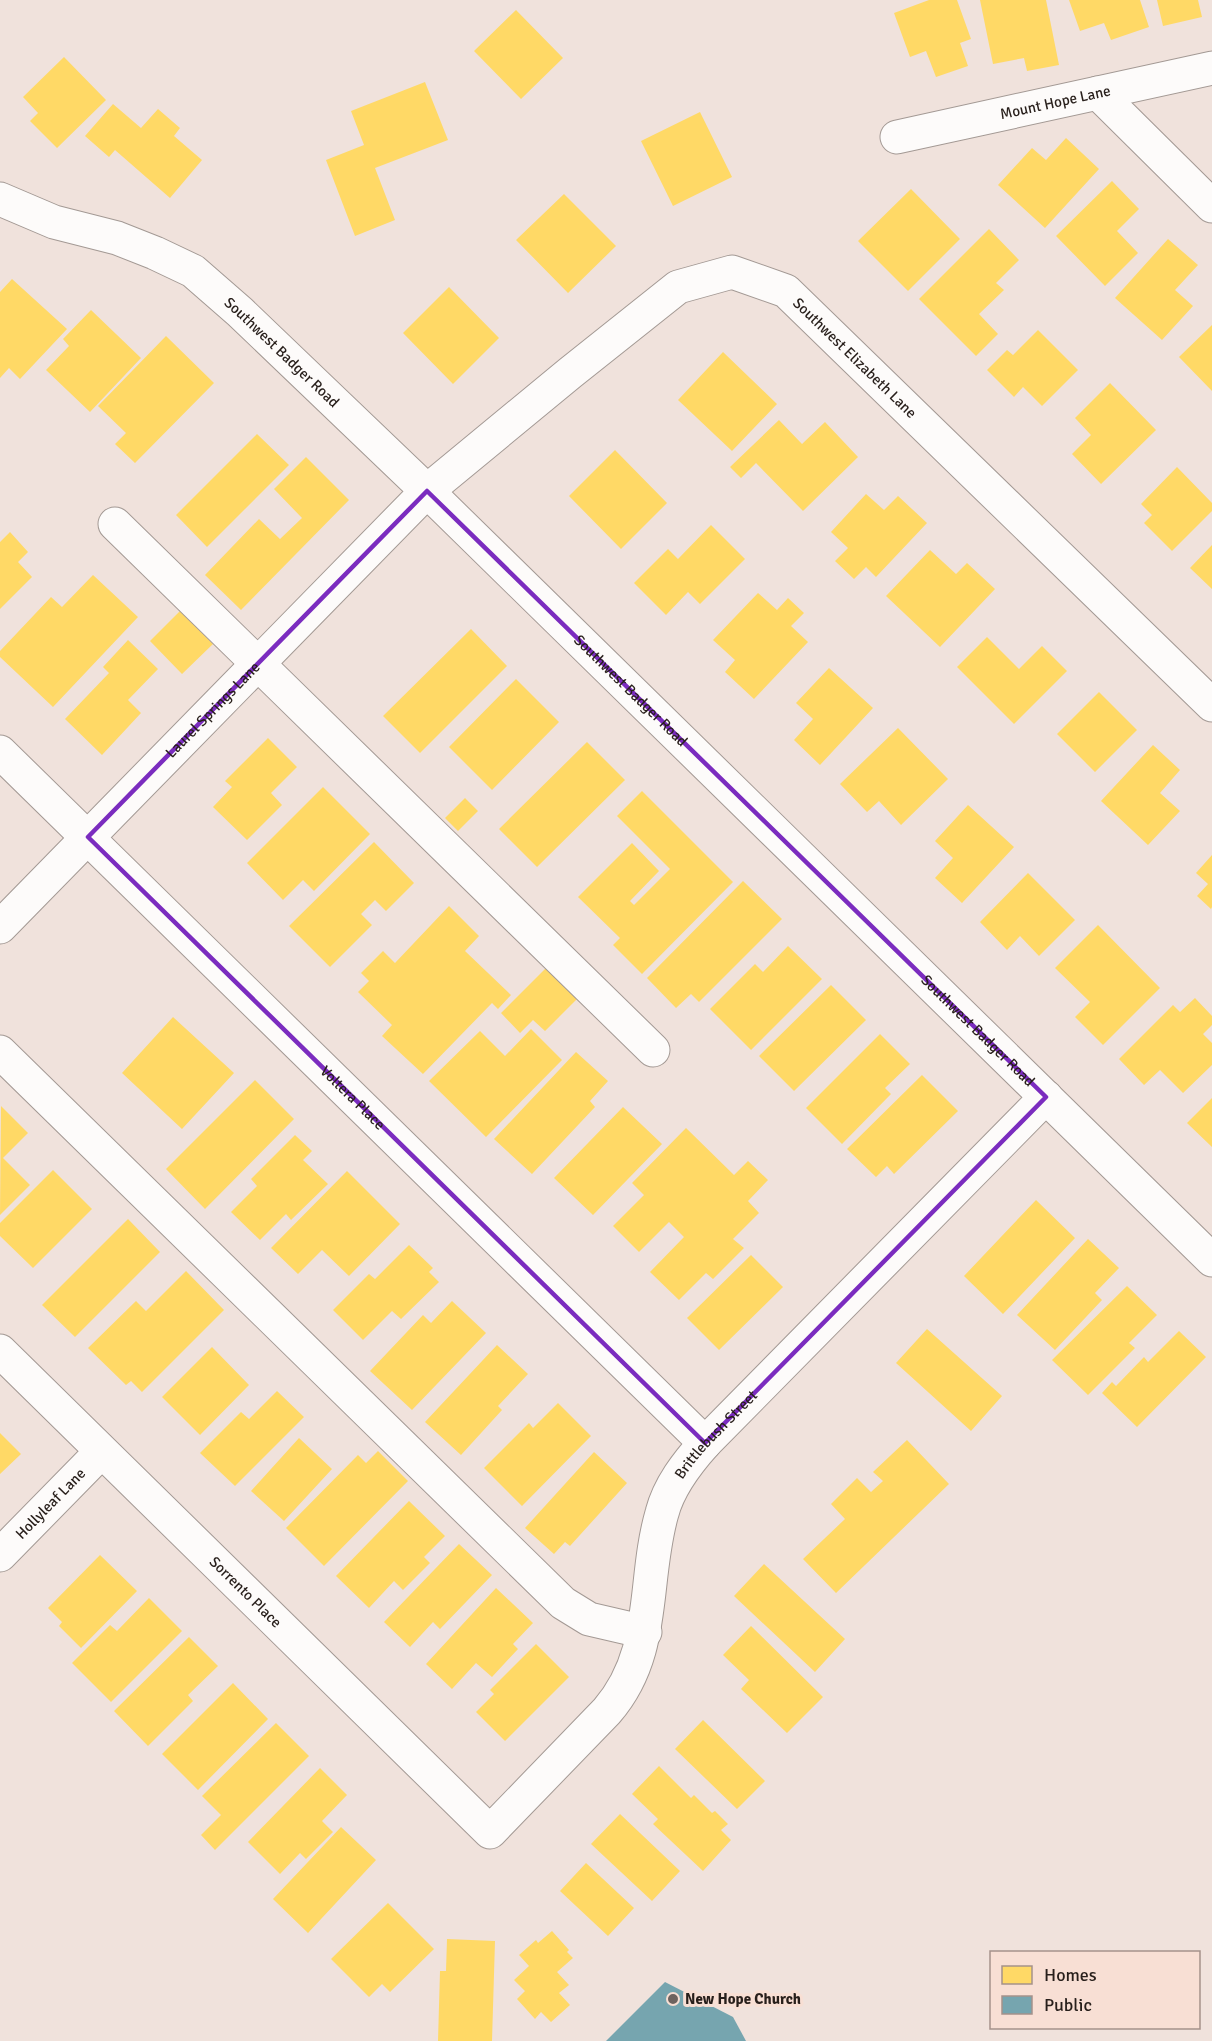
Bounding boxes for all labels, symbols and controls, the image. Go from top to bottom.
street label: Mount Hope Lane [998,81,1112,123]
street label: Southwest Badger Road [221,293,343,411]
street label: Southwest Elizabeth Lane [789,294,920,422]
street label: Southwest Badger Road [570,631,691,750]
street label: Laurel Springs Lane [162,658,264,762]
street label: Southwest Badger Road [917,971,1038,1090]
street label: Voltera Place [317,1062,389,1134]
street label: Brittlebush Street [671,1386,761,1482]
street label: Hollyleaf Lane [12,1464,89,1543]
street label: Sorrento Place [206,1553,285,1631]
legend [990,1951,1200,2029]
text: Homes [1044,1964,1097,1986]
place label: New Hope Church [685,1990,801,2008]
marker: New Hope Church [666,1992,680,2006]
text: Public [1044,1994,1092,2016]

